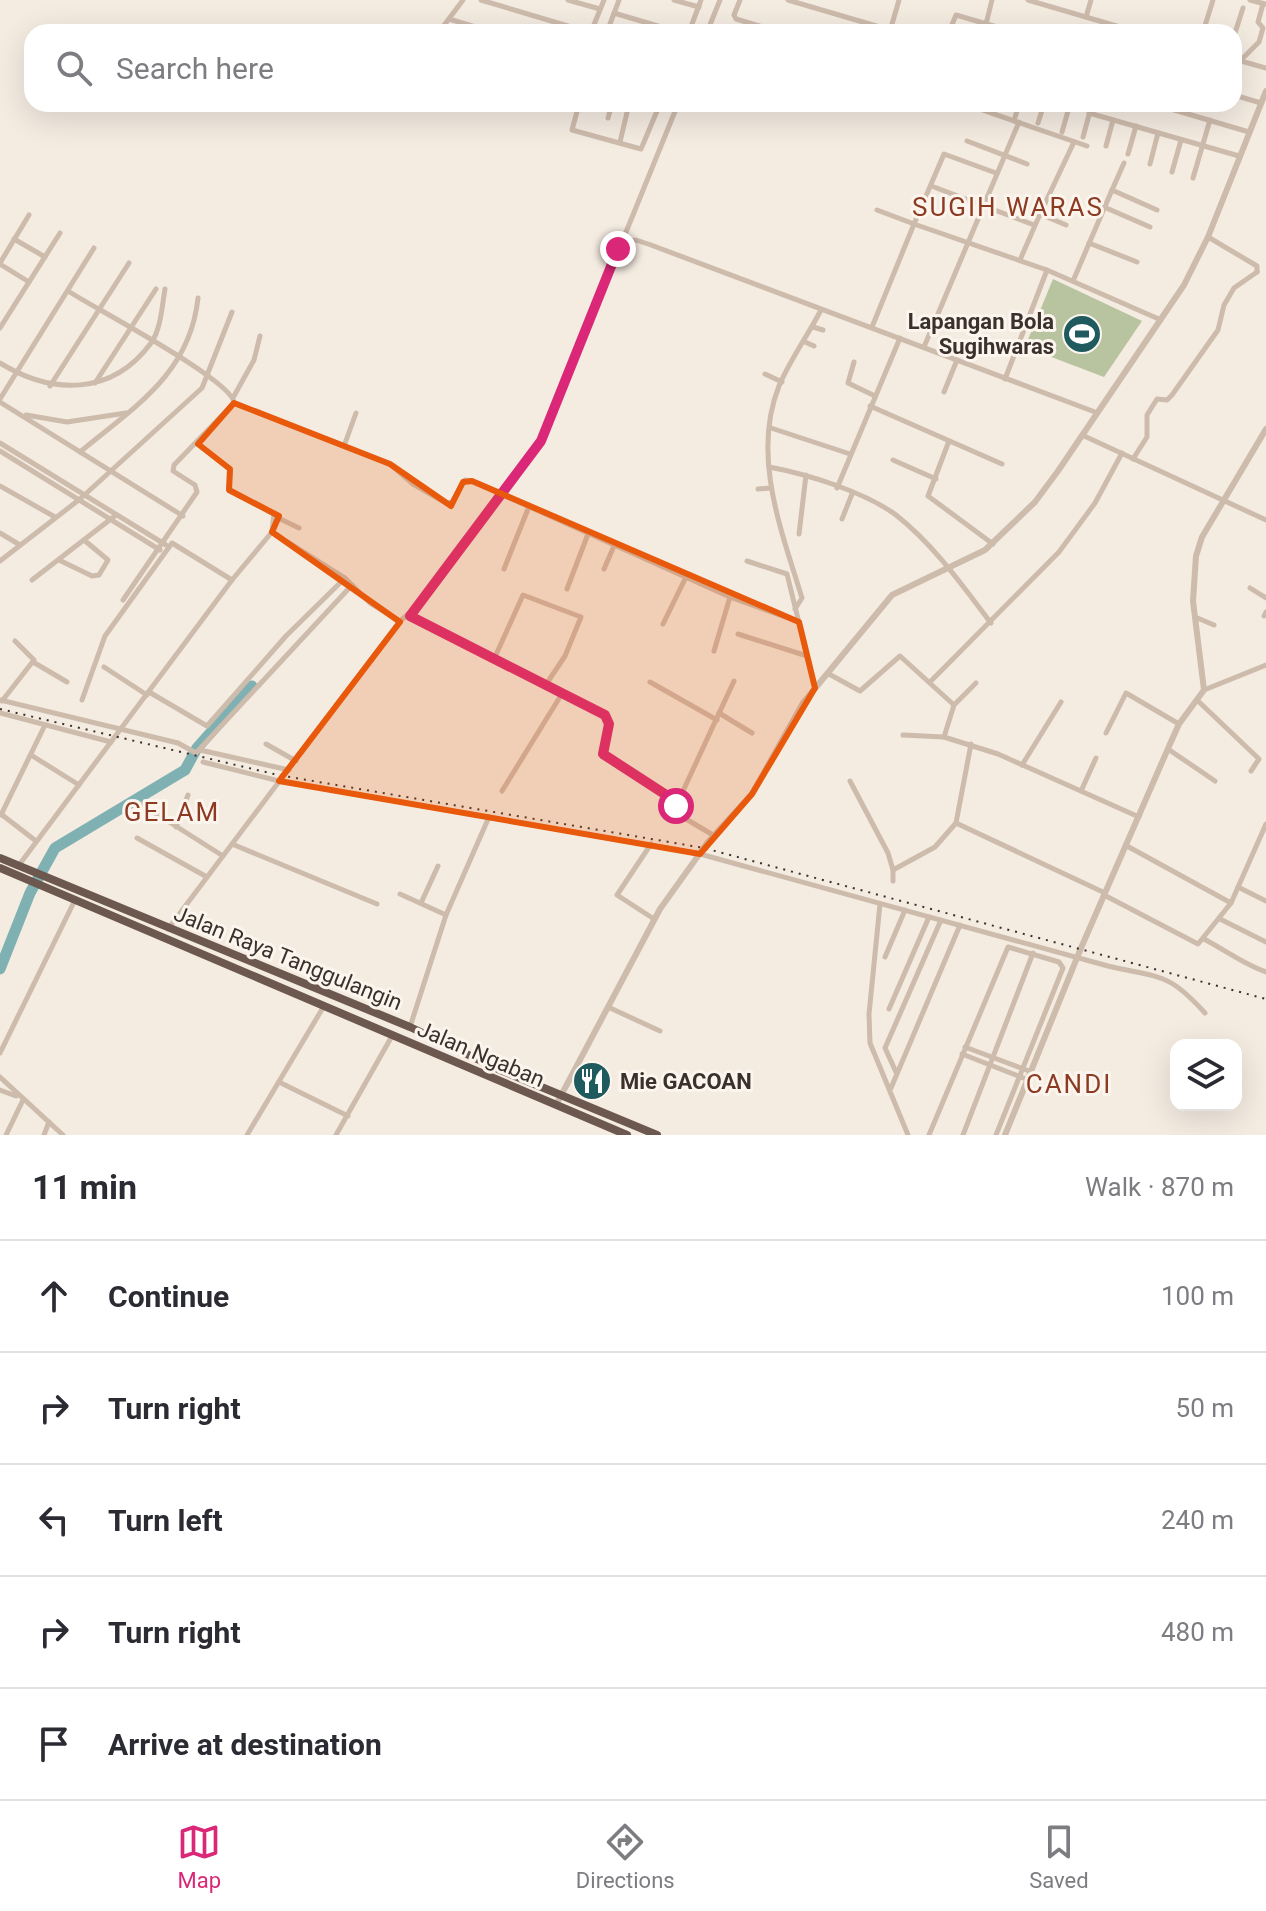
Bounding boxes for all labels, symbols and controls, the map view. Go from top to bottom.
search box [24,24,1242,112]
icon: search [52,46,96,90]
text: Search here [116,51,274,86]
district label: SUGIH WARAS [912,192,1104,222]
route end [600,231,636,267]
place label: Lapangan Bola Sugihwaras [908,309,1054,359]
sports icon: Lapangan Bola Sugihwaras [1061,313,1103,355]
route start [658,788,694,824]
district label: GELAM [124,797,220,827]
street label: Jalan Raya Tanggulangin [170,901,406,1015]
street label: Jalan Ngaban [414,1016,548,1092]
map controls [1170,1039,1242,1111]
button: layers [1170,1039,1242,1111]
restaurant icon: Mie GACOAN [571,1060,613,1102]
place label: Mie GACOAN [620,1069,752,1094]
district label: CANDI [1026,1069,1112,1099]
text: 11 min [32,1167,137,1207]
text: Walk · 870 m [1085,1172,1234,1202]
icon: ahead [32,1274,76,1318]
text: Continue [108,1279,229,1314]
text: 100 m [1161,1281,1234,1311]
icon: right [32,1386,76,1430]
text: Turn right [108,1391,241,1426]
text: 50 m [1176,1393,1234,1423]
icon: left [32,1498,76,1542]
text: Turn left [108,1503,223,1538]
text: 240 m [1161,1505,1234,1535]
icon: right [32,1610,76,1654]
text: Turn right [108,1615,241,1650]
text: 480 m [1161,1617,1234,1647]
icon: arrive [32,1722,76,1766]
text: Arrive at destination [108,1727,382,1762]
tab: Map [177,1820,221,1893]
tab: Directions [576,1820,675,1893]
tab: Saved [1029,1820,1089,1893]

